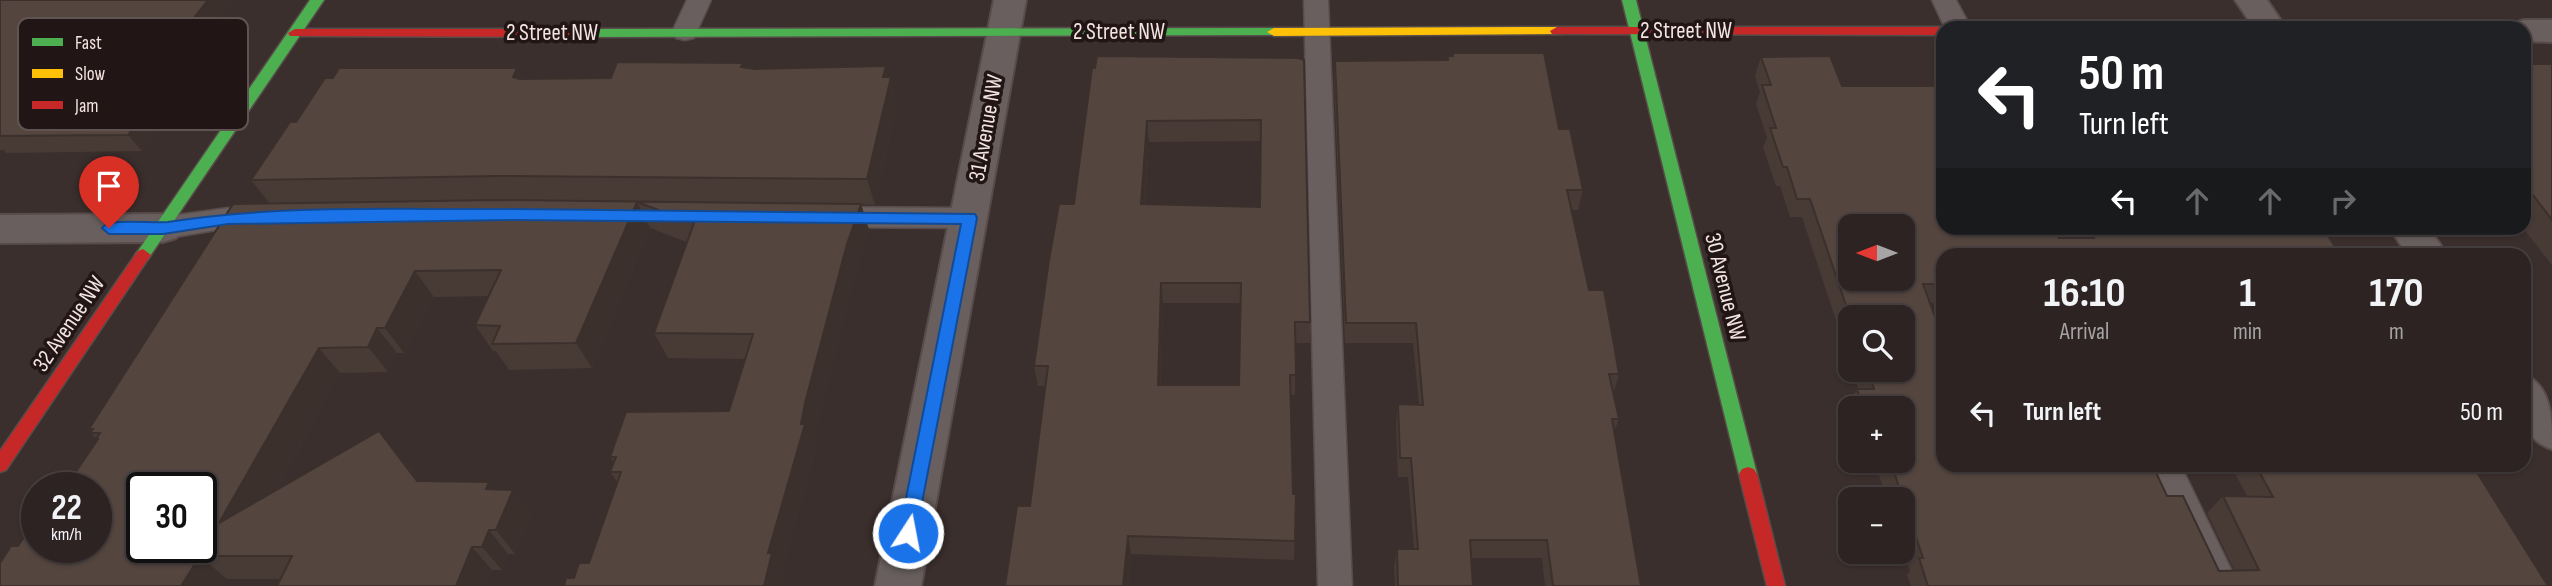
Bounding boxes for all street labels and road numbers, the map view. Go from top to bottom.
street label: 2 Street NW [1640,17,1732,45]
street label: 2 Street NW [1073,18,1165,46]
street label: 2 Street NW [506,19,598,47]
street label: 31 Avenue NW [963,72,1009,184]
street label: 30 Avenue NW [1698,230,1752,344]
street label: 32 Avenue NW [27,271,111,377]

